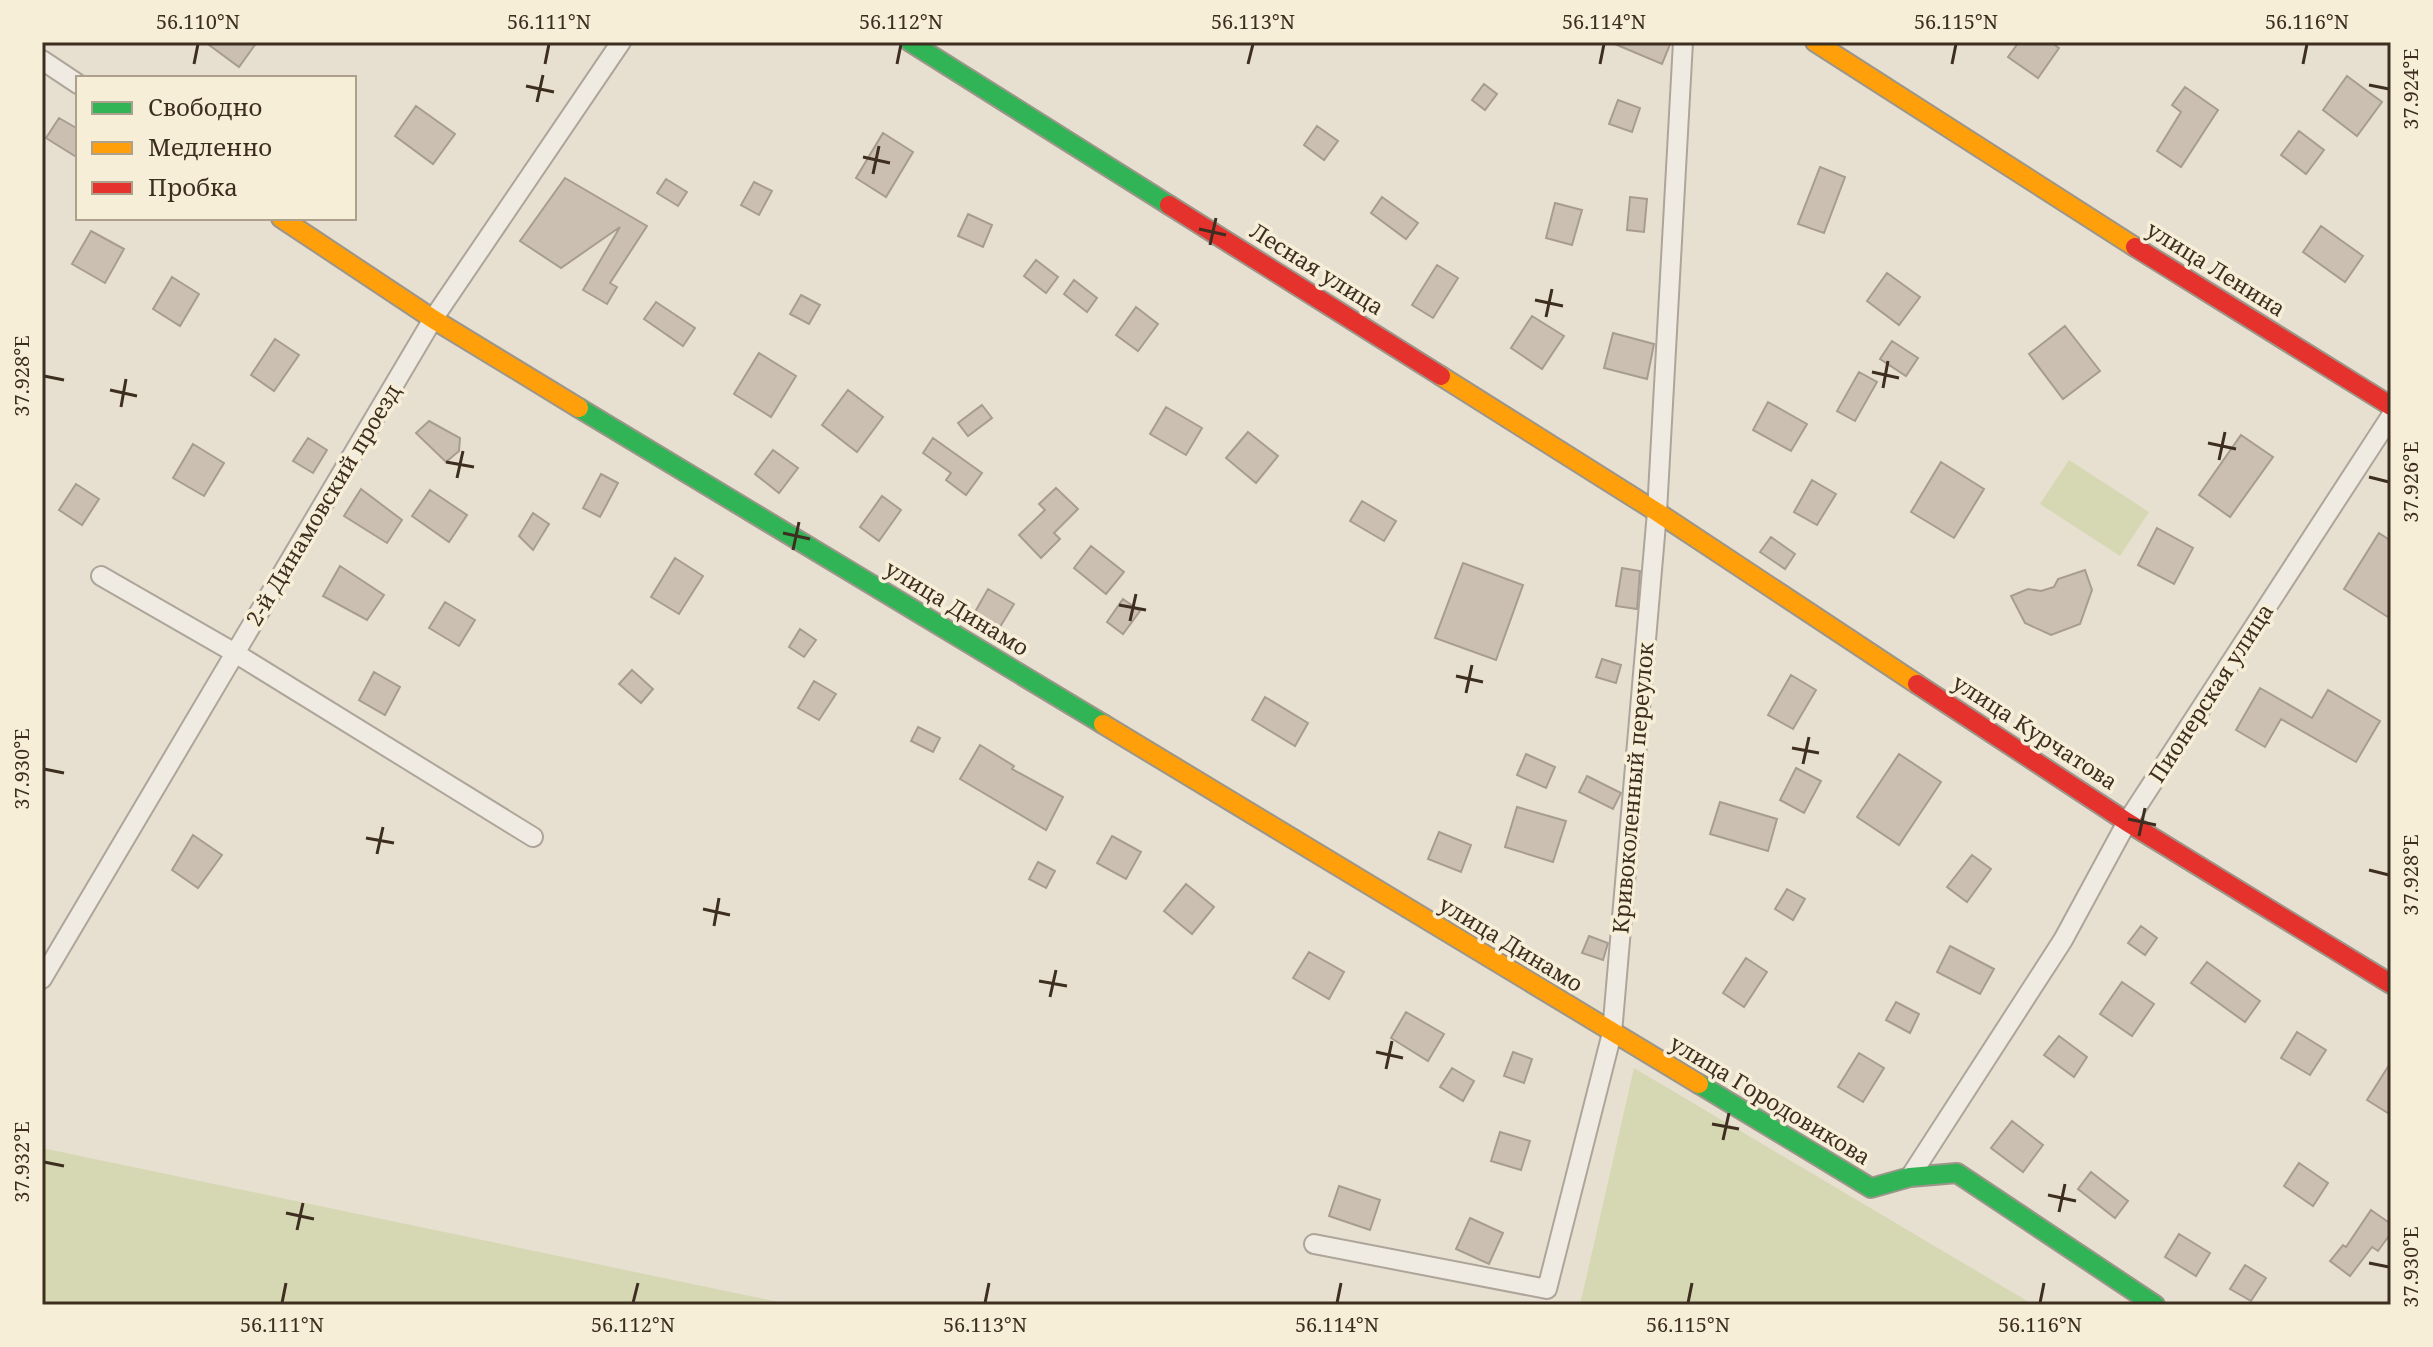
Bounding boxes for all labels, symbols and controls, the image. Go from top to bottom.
text: 56.110°N [156,8,240,35]
text: 56.111°N [507,8,591,35]
text: 56.112°N [859,8,943,35]
text: 56.113°N [1211,8,1295,35]
text: 56.114°N [1562,8,1646,35]
text: 56.115°N [1914,8,1998,35]
text: 56.116°N [2265,8,2349,35]
text: 37.924°E [2397,48,2424,130]
legend [76,76,356,220]
text: Свободно [148,90,262,123]
text: Медленно [148,130,272,163]
text: Пробка [148,170,238,203]
street label: улица Ленина [2141,213,2292,323]
street label: Лесная улица [1245,215,1390,321]
text: 37.928°E [8,335,35,417]
street label: 2-й Динамовский проезд [238,378,406,631]
text: 37.926°E [2397,441,2424,523]
street label: улица Динамо [880,552,1035,662]
street label: Пионерская улица [2141,597,2279,788]
street label: Кривоколенный переулок [1604,640,1660,935]
street label: улица Курчатова [1947,667,2124,796]
text: 37.930°E [8,728,35,810]
text: 37.928°E [2397,834,2424,916]
street label: улица Динамо [1434,888,1589,998]
street label: улица Городовикова [1665,1027,1876,1171]
text: 37.932°E [8,1121,35,1203]
text: 37.930°E [2397,1226,2424,1308]
text: 56.111°N [240,1311,324,1338]
text: 56.112°N [591,1311,675,1338]
text: 56.113°N [943,1311,1027,1338]
text: 56.114°N [1295,1311,1379,1338]
text: 56.115°N [1646,1311,1730,1338]
text: 56.116°N [1998,1311,2082,1338]

